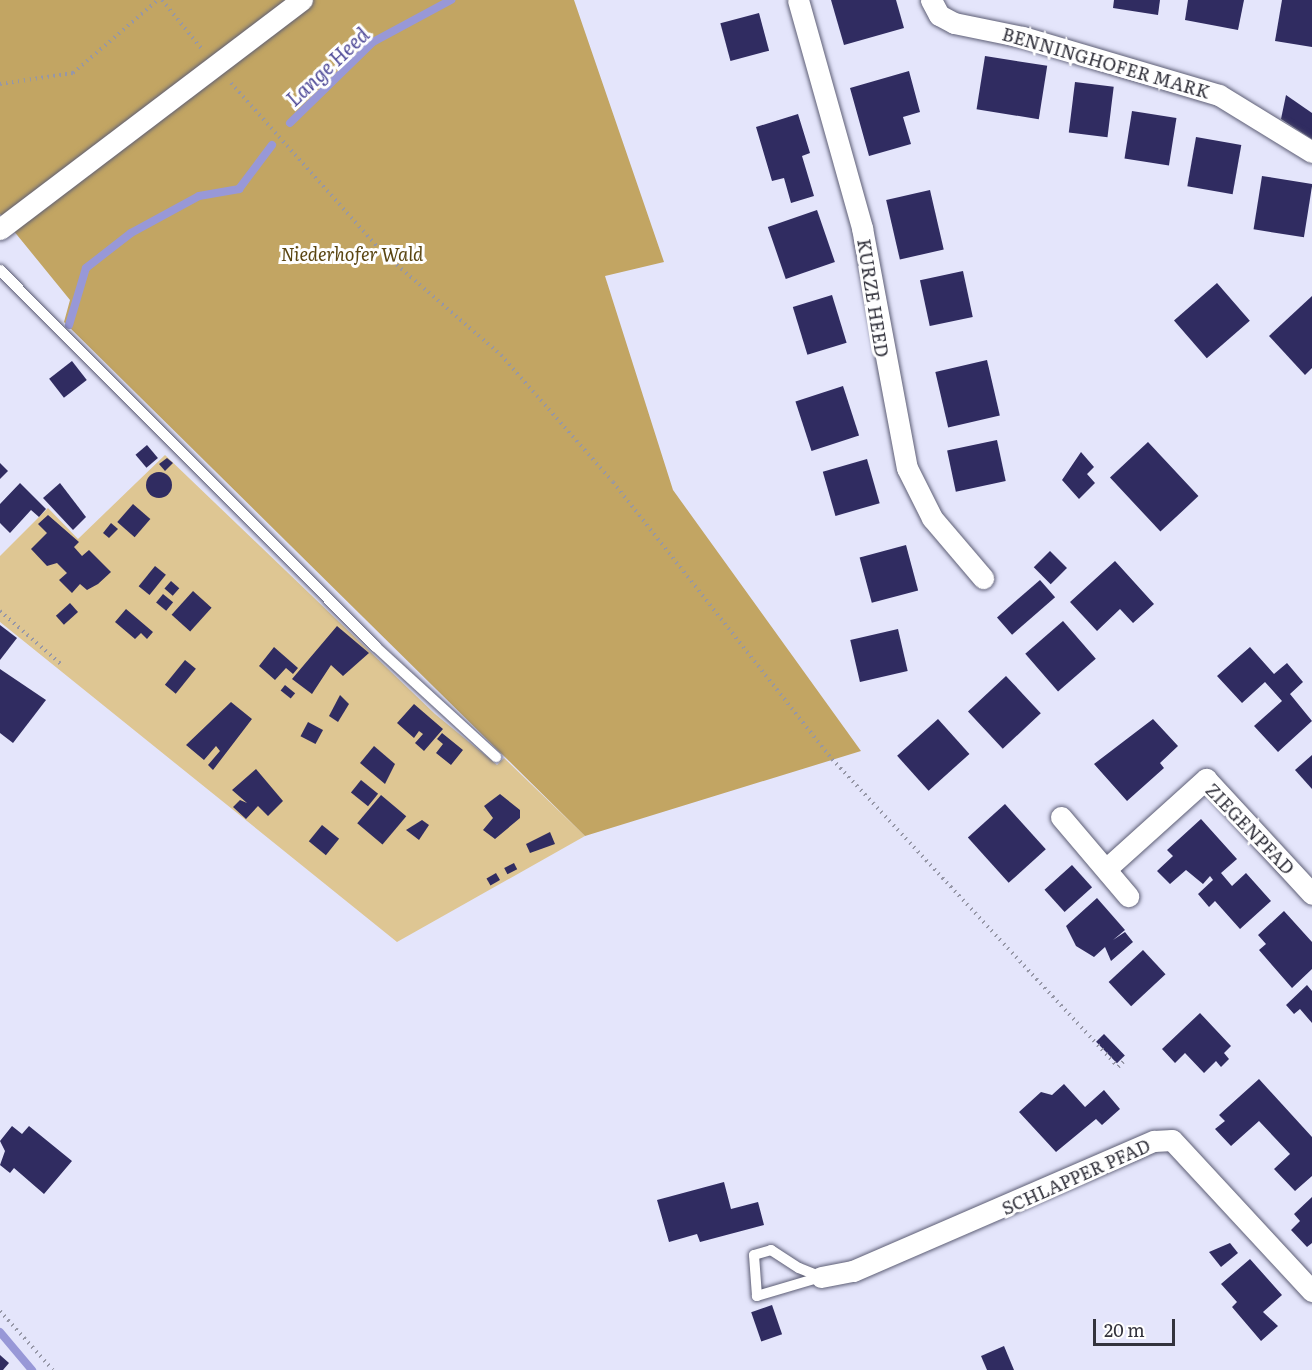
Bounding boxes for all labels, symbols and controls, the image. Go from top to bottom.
water label: Lange Heed [281,22,373,110]
street label: BENNINGHOFER MARK [1000,23,1212,103]
street label: KURZE HEED [853,237,893,359]
park label: Niederhofer Wald [281,243,423,265]
street label: ZIEGENPFAD [1201,779,1299,879]
street label: SCHLAPPER PFAD [998,1135,1154,1219]
scale bar [1096,1307,1178,1345]
text: 20 m [1104,1316,1145,1343]

